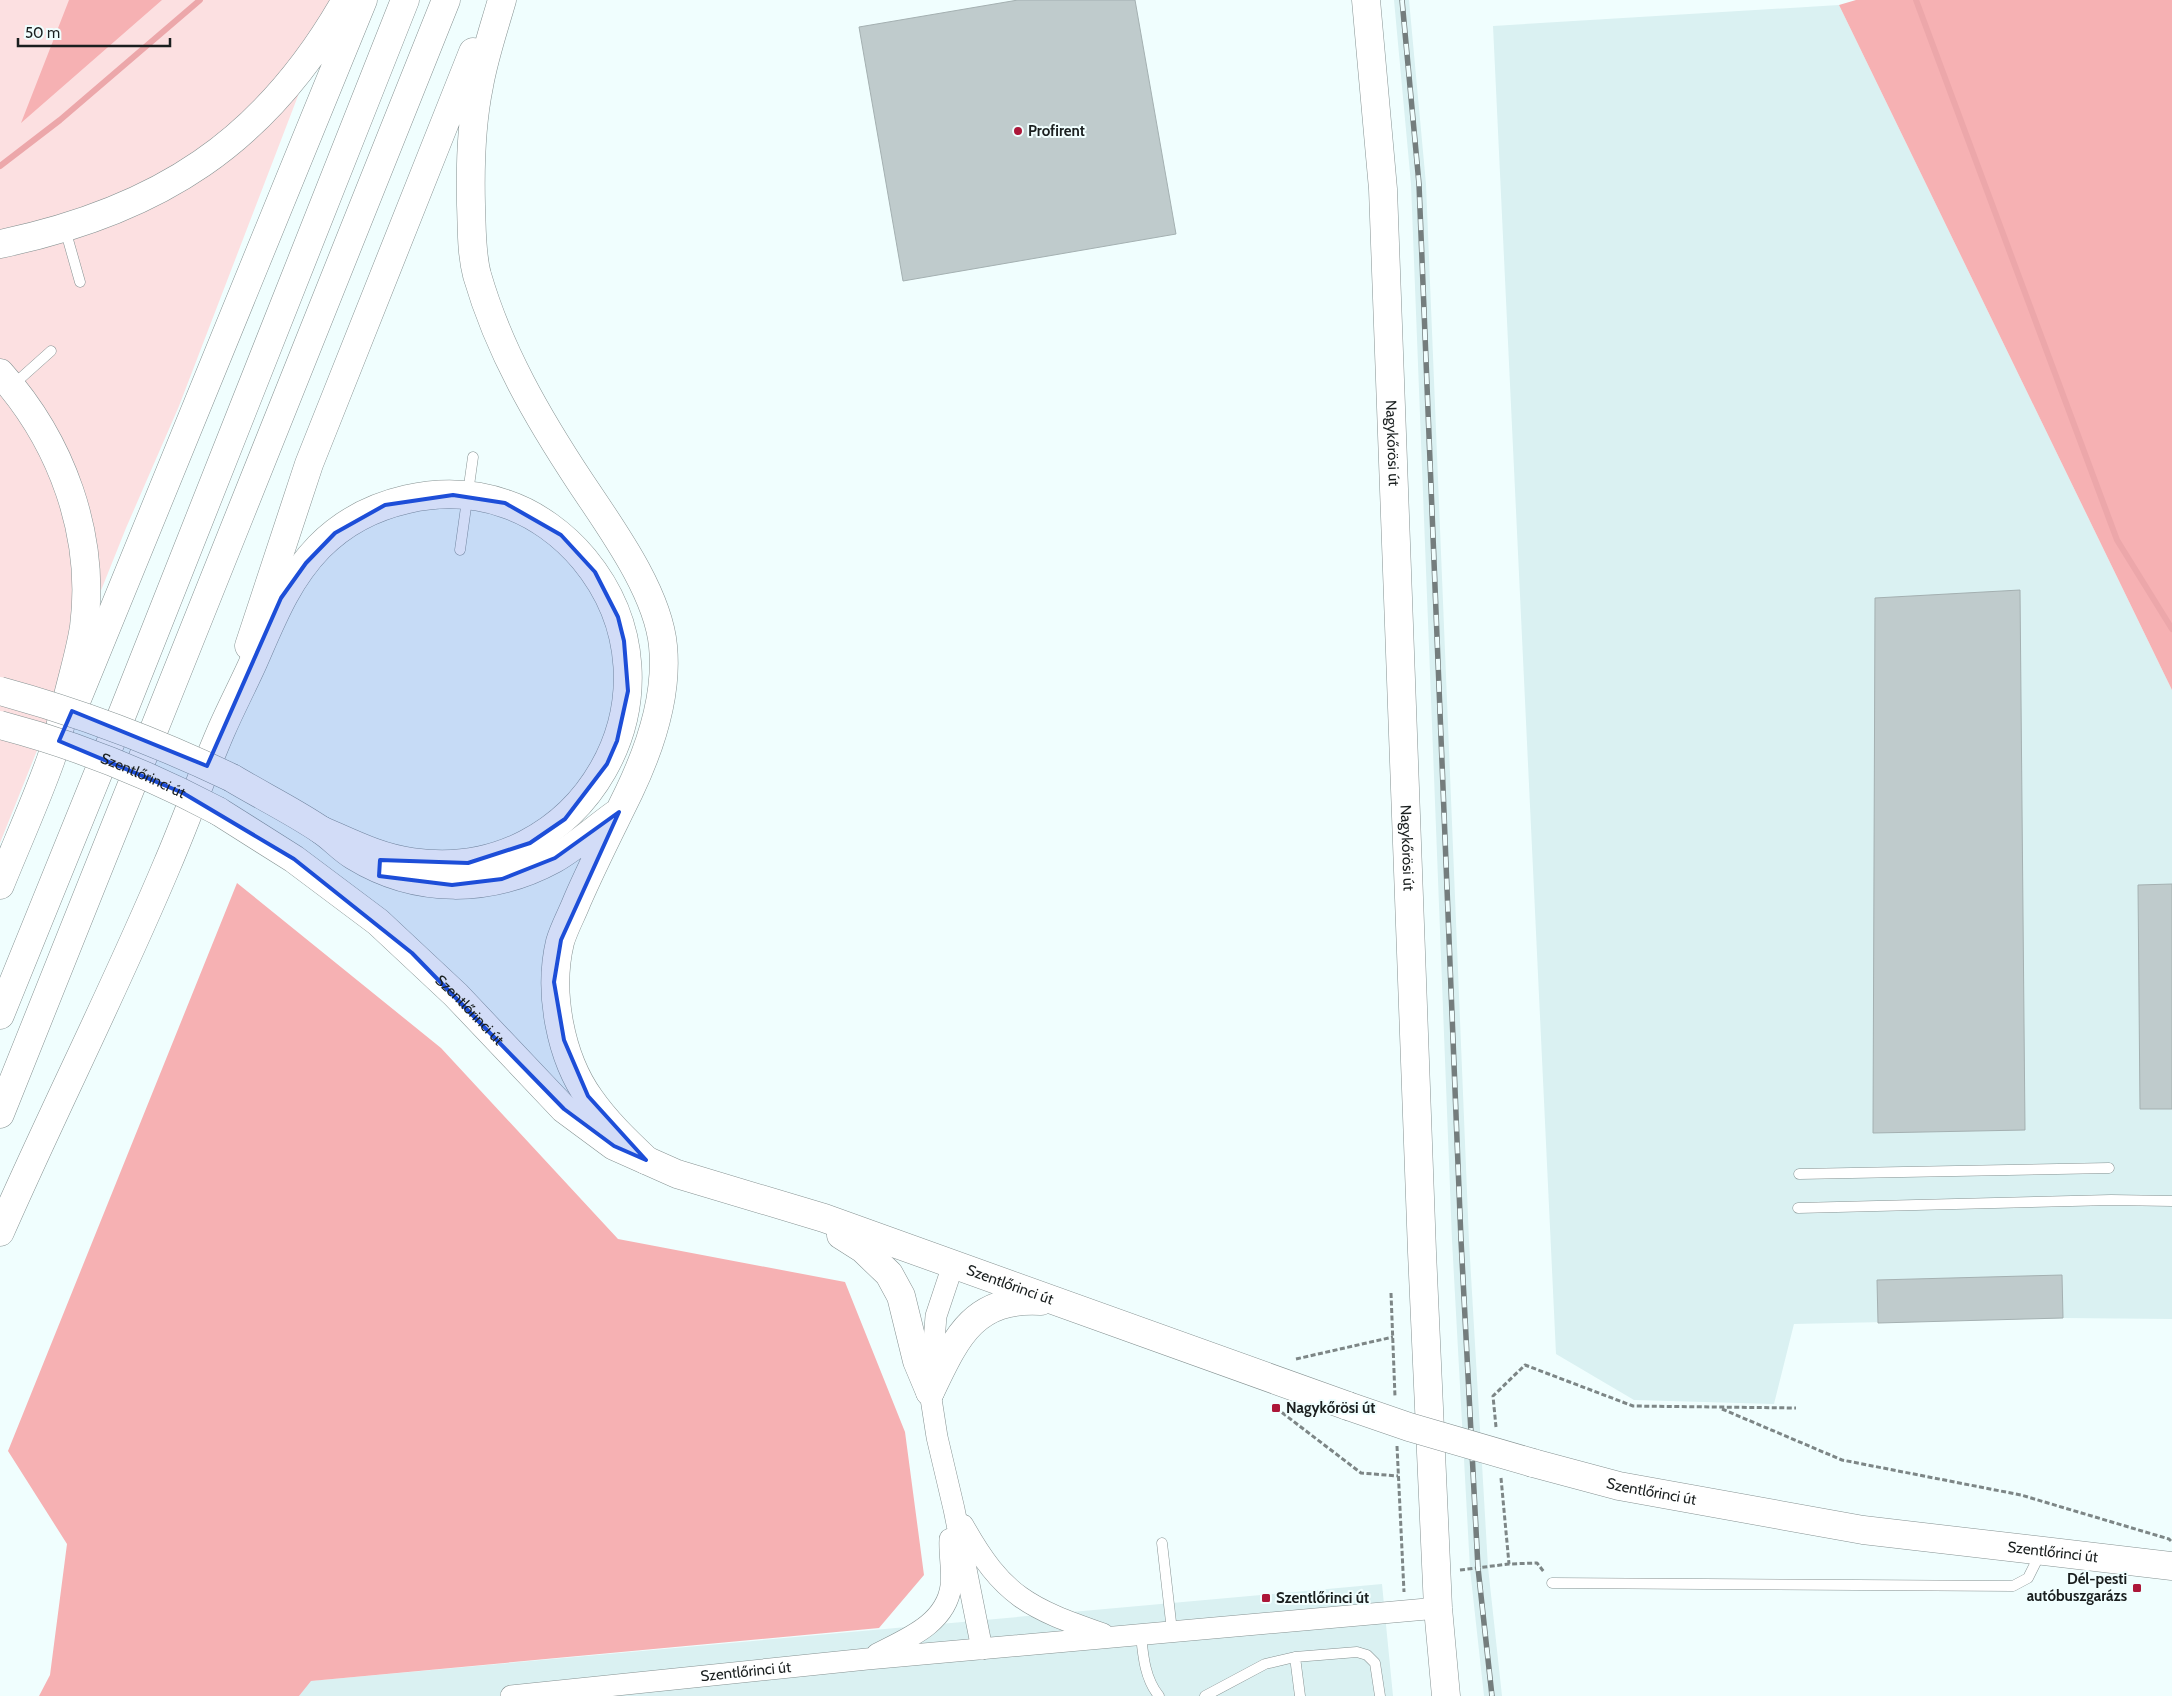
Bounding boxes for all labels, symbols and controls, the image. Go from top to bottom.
scale bar [18,15,170,47]
text: 50 m [25,24,60,42]
place label: Profirent [1028,122,1085,140]
marker: Profirent [1012,125,1024,137]
street label: Nagykőrösi út [1382,400,1403,486]
street label: Szentlőrinci út [98,749,189,802]
street label: Nagykőrösi út [1397,804,1418,891]
street label: Szentlőrinci út [431,971,508,1049]
street label: Szentlőrinci út [964,1261,1056,1309]
place label: Nagykőrösi út [1286,1399,1375,1417]
marker: Nagykőrösi út [1270,1402,1282,1414]
street label: Szentlőrinci út [1605,1474,1698,1509]
street label: Szentlőrinci út [2007,1538,2099,1566]
place label: Dél-pesti autóbuszgarázs [2027,1570,2127,1605]
marker: Dél-pesti autóbuszgarázs [2131,1582,2143,1594]
place label: Szentlőrinci út [1276,1589,1369,1607]
marker: Szentlőrinci út [1260,1592,1272,1604]
street label: Szentlőrinci út [700,1658,792,1685]

